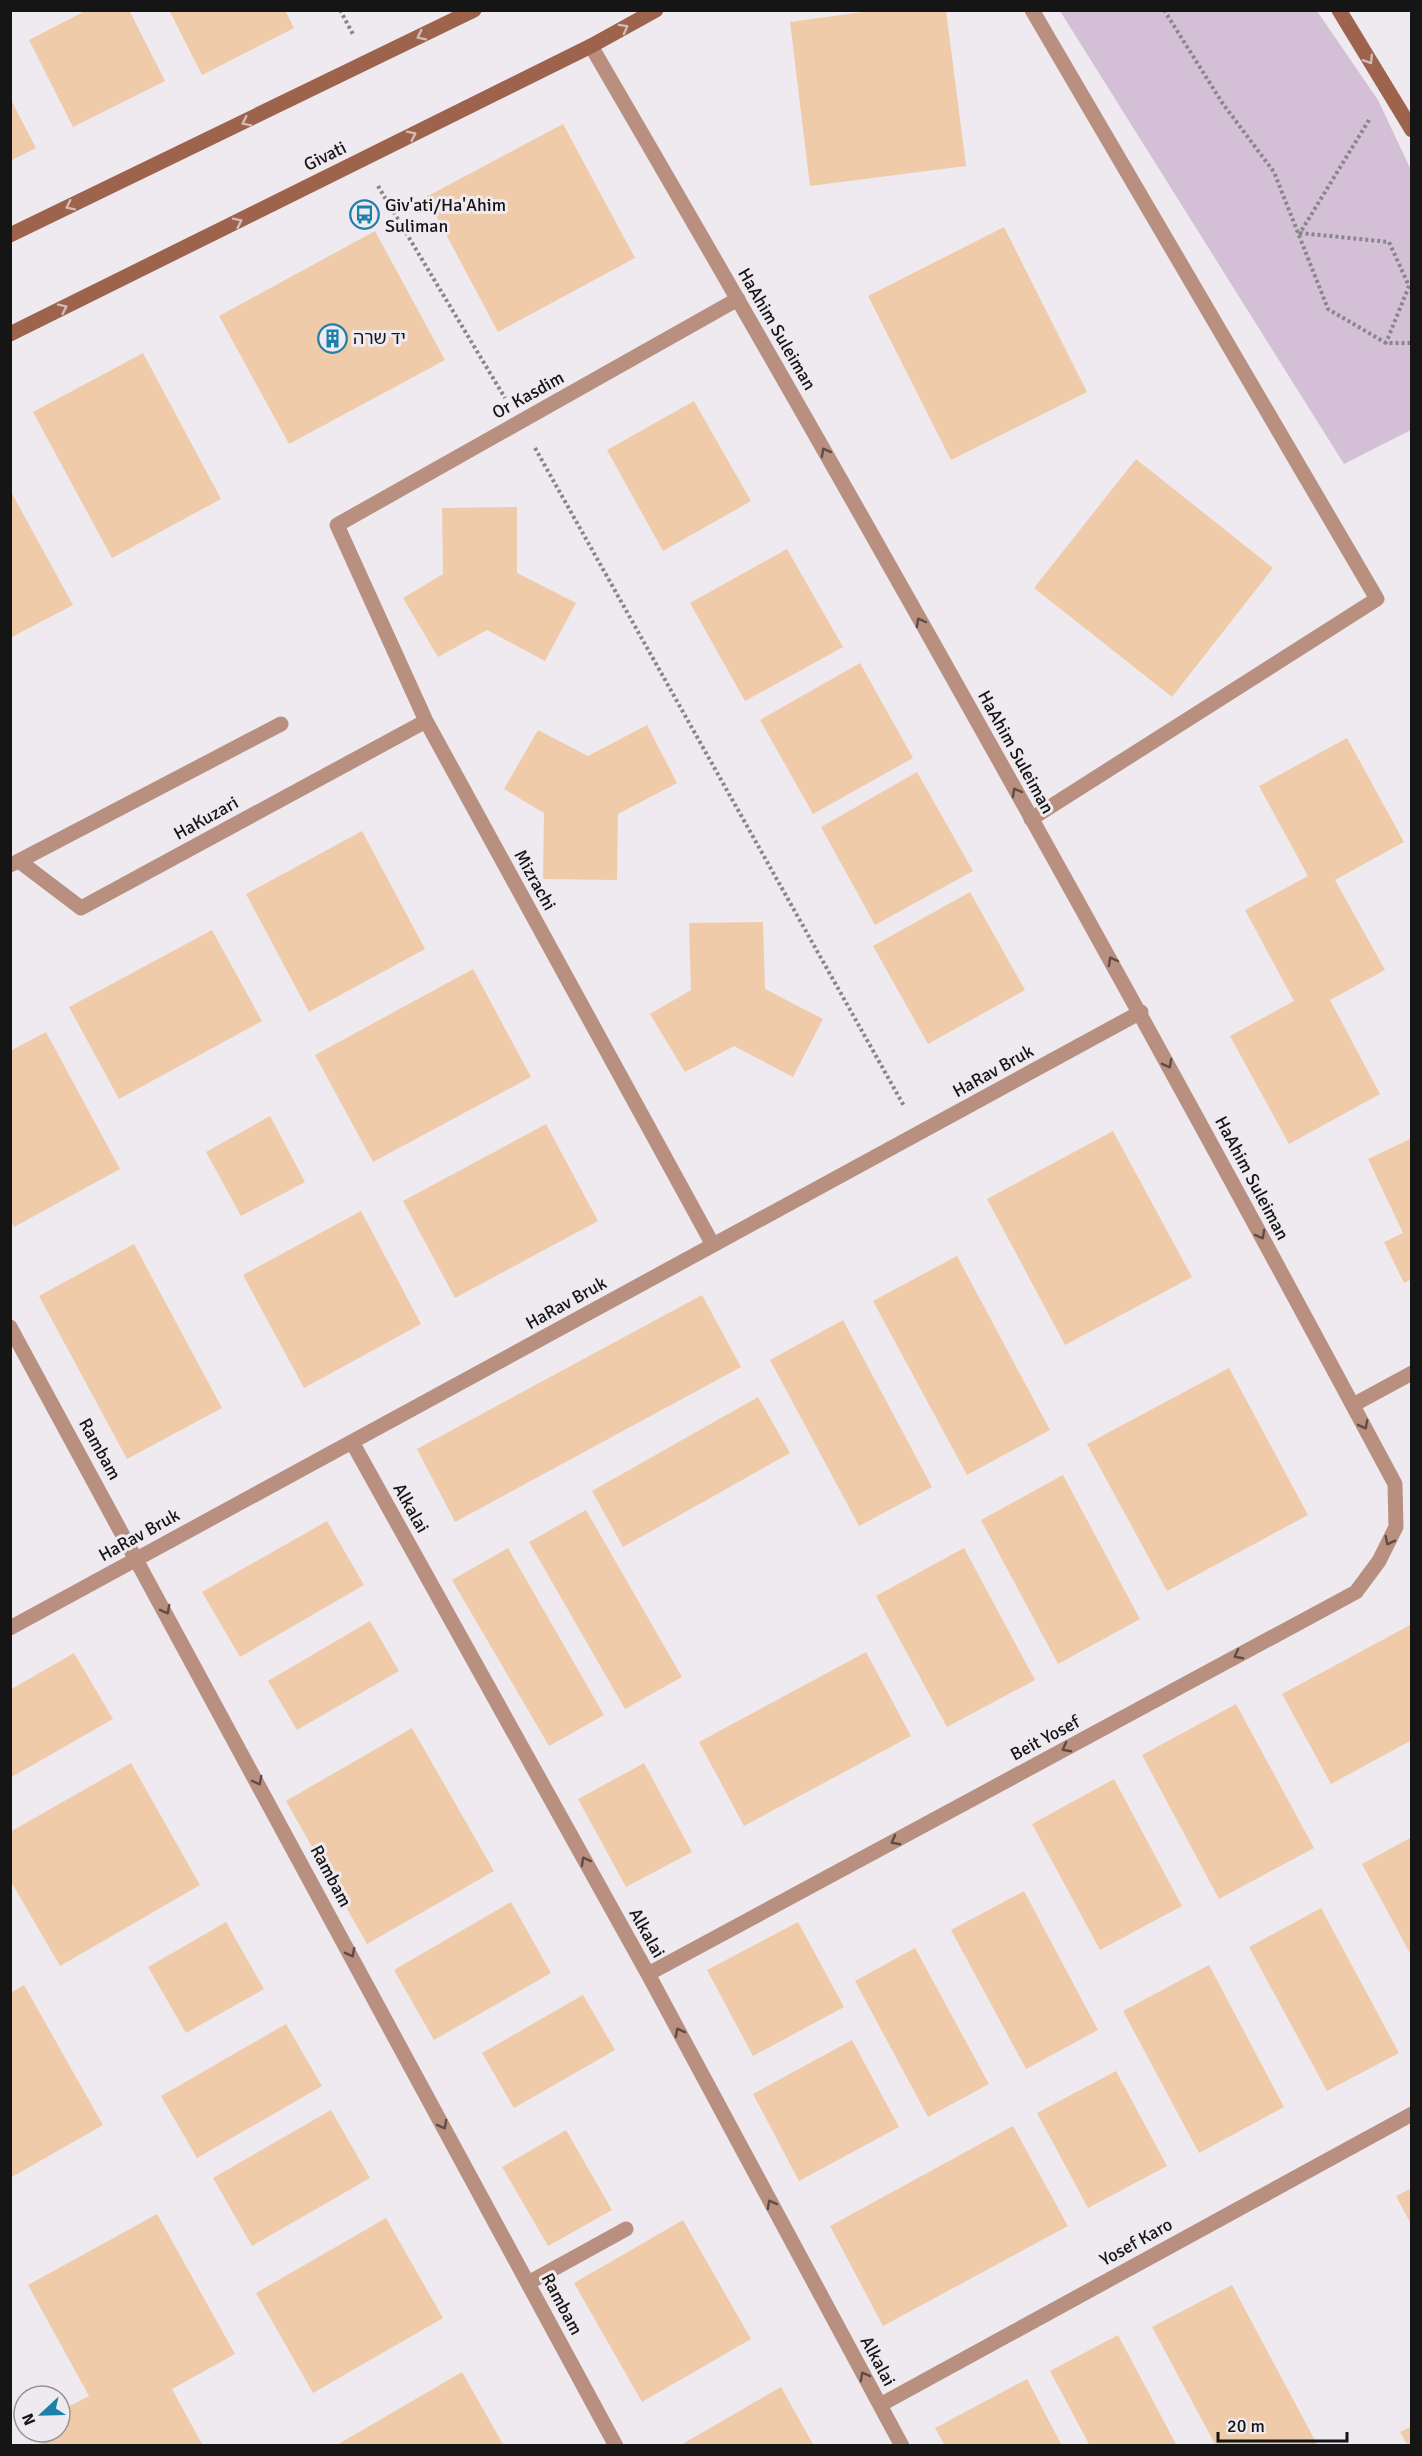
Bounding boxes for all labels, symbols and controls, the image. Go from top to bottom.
one-way arrow [618,24,628,35]
one-way arrow [416,29,427,41]
one-way arrow [1362,54,1374,64]
one-way arrow [241,114,252,126]
one-way arrow [406,131,417,142]
street label: Givati [300,136,350,176]
place label: Giv'ati/Ha'Ahim Suliman [385,194,506,237]
one-way arrow [65,199,76,211]
bus stop icon: Giv'ati/Ha'Ahim Suliman [348,199,380,231]
one-way arrow [231,217,242,229]
street label: HaAhim Suleiman [733,264,821,394]
one-way arrow [57,304,67,315]
building icon: יד שרה [316,322,348,354]
place label: יד שרה [353,327,406,349]
street label: Or Kasdim [488,366,568,424]
one-way arrow [820,448,832,458]
one-way arrow [916,618,927,628]
street label: HaAhim Suleiman [973,687,1059,817]
one-way arrow [1012,787,1023,798]
street label: HaKuzari [170,791,242,845]
street label: Mizrachi [509,846,561,914]
one-way arrow [1108,957,1119,968]
street label: HaRav Bruk [949,1040,1037,1102]
one-way arrow [1161,1058,1172,1068]
street label: HaAhim Suleiman [1210,1112,1294,1244]
one-way arrow [1254,1229,1265,1240]
street label: HaRav Bruk [522,1272,610,1334]
street label: Rambam [74,1414,126,1484]
one-way arrow [1357,1419,1368,1430]
street label: Alkalai [388,1479,434,1537]
street label: HaRav Bruk [95,1504,183,1566]
one-way arrow [1385,1535,1396,1545]
one-way arrow [159,1603,170,1614]
one-way arrow [1234,1648,1244,1659]
street label: Beit Yosef [1007,1710,1084,1765]
one-way arrow [1062,1741,1073,1752]
one-way arrow [251,1775,262,1786]
one-way arrow [891,1834,901,1845]
street label: Rambam [306,1841,356,1911]
one-way arrow [581,1857,592,1868]
street label: Alkalai [624,1904,670,1962]
one-way arrow [344,1947,355,1957]
one-way arrow [675,2028,686,2039]
one-way arrow [436,2118,447,2129]
one-way arrow [767,2200,778,2210]
street label: Yosef Karo [1096,2213,1176,2271]
street label: Rambam [537,2269,587,2339]
street label: Alkalai [856,2332,900,2390]
one-way arrow [860,2371,871,2382]
north arrow [12,2384,72,2444]
scale bar [1218,2405,1347,2443]
text: N [18,2410,40,2428]
text: 20 m [1227,2415,1265,2437]

